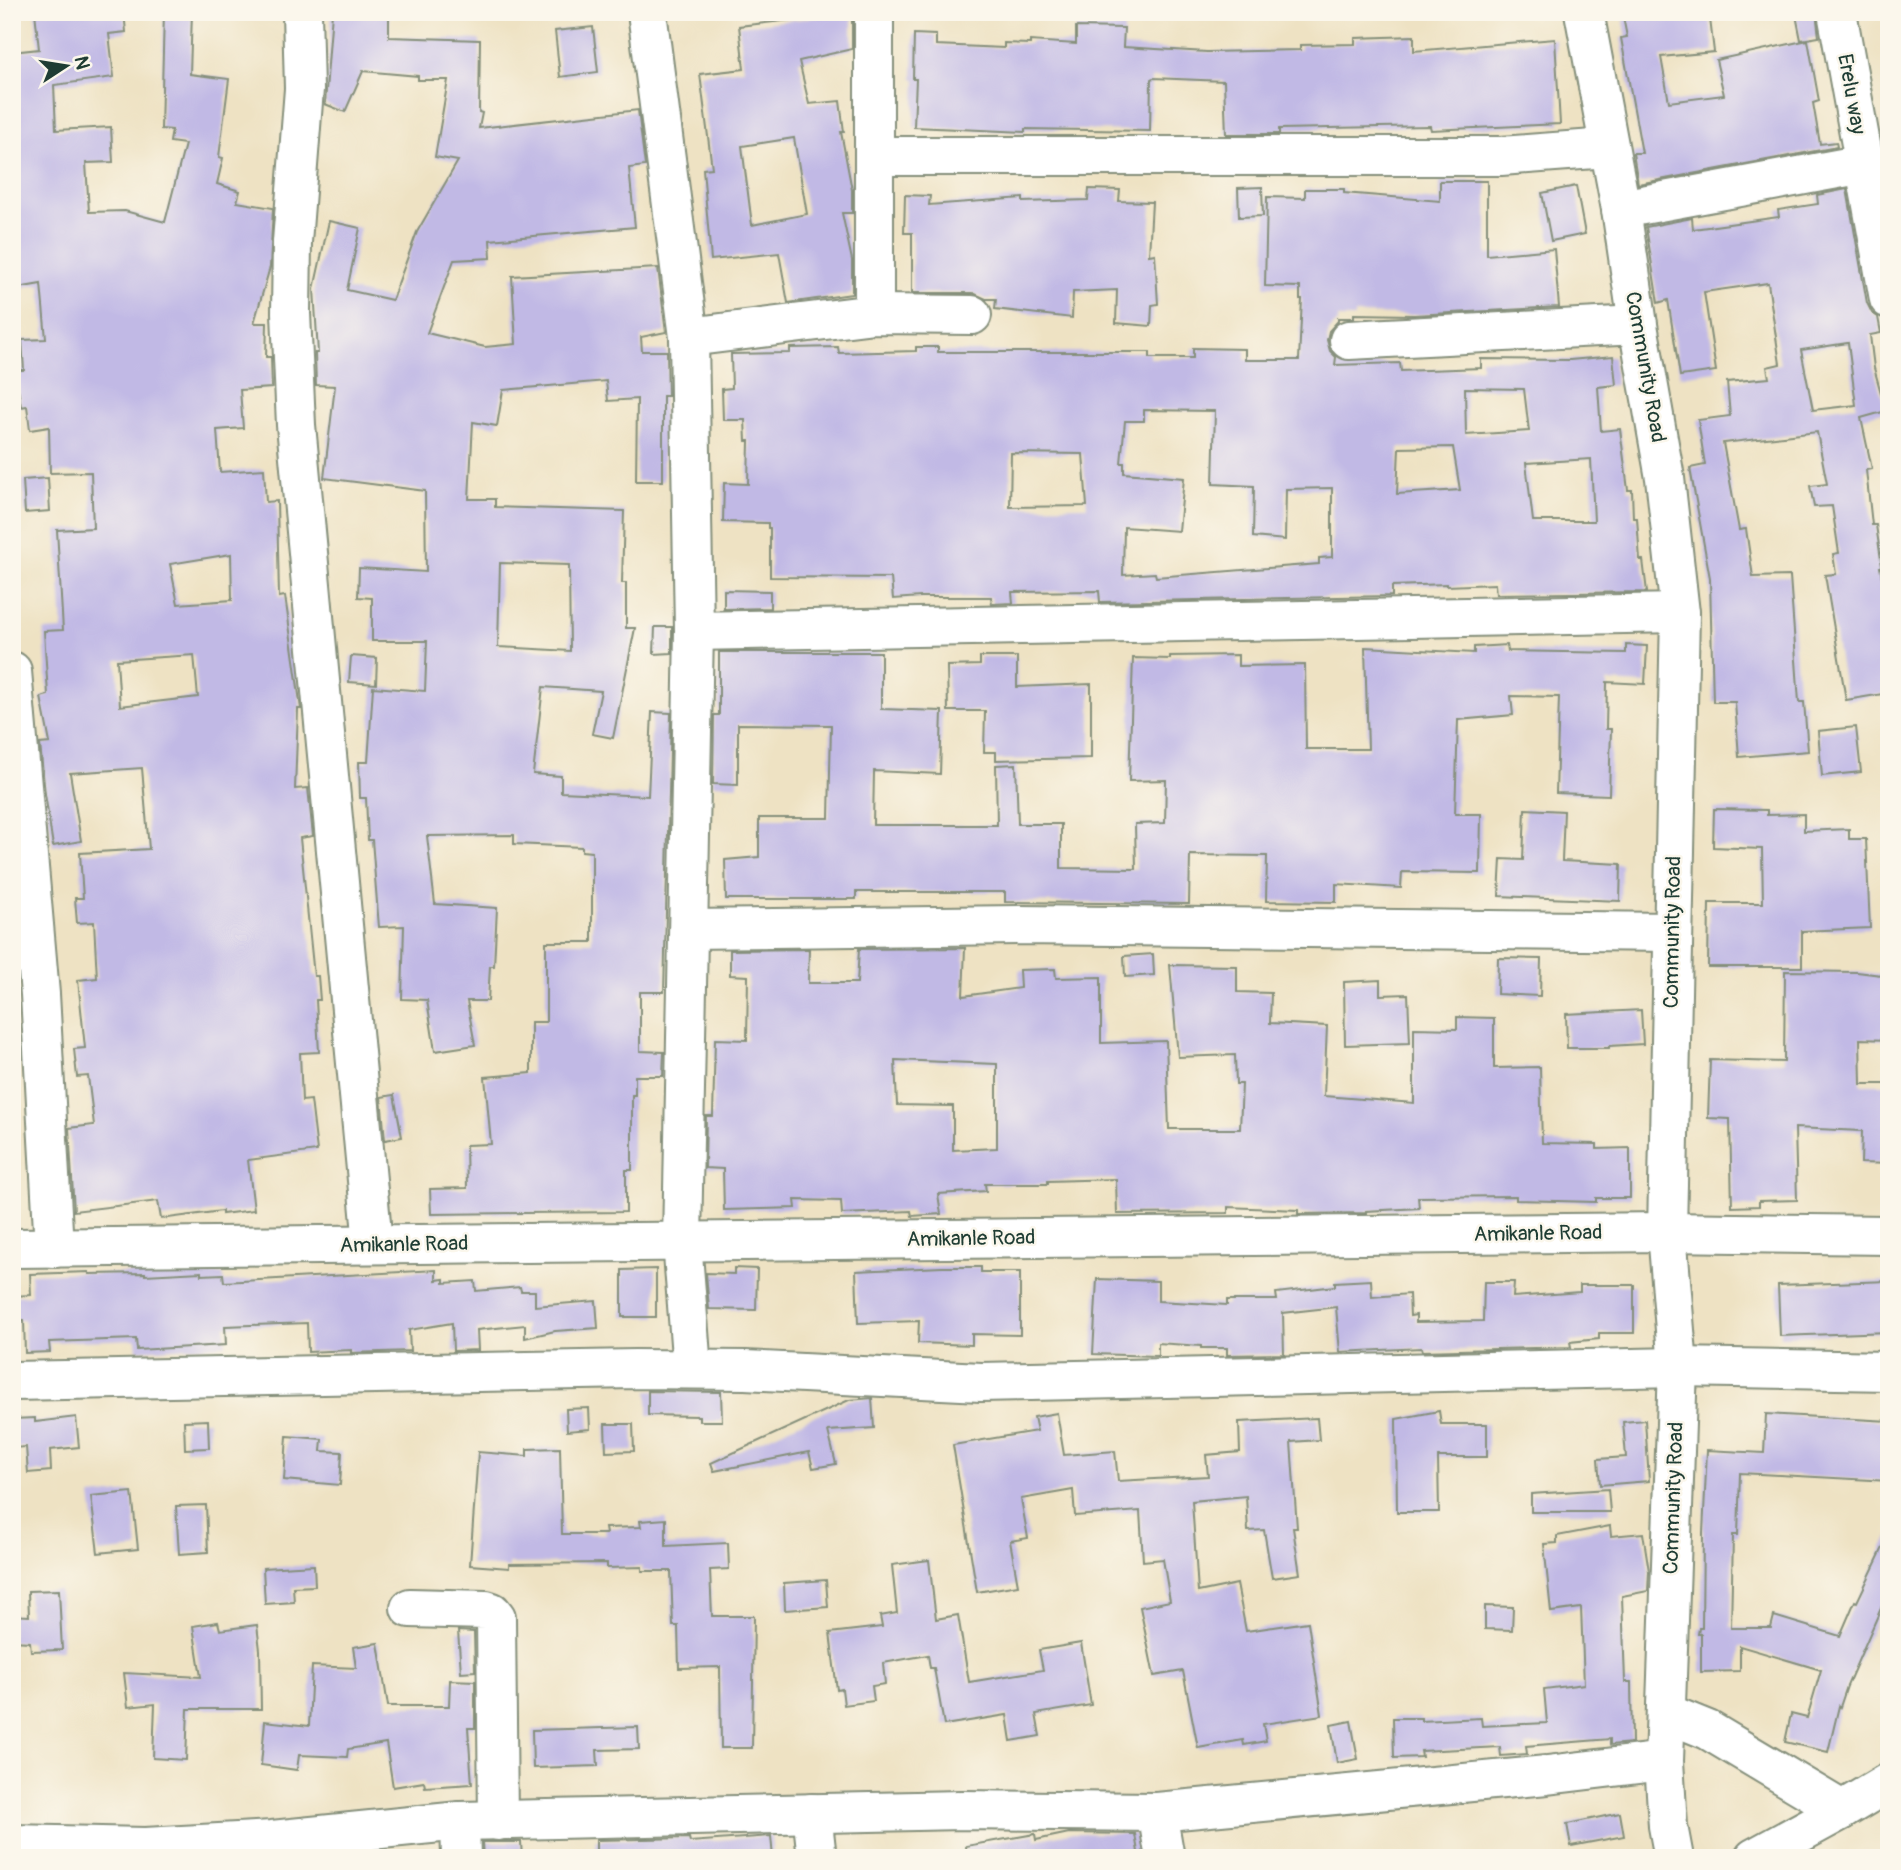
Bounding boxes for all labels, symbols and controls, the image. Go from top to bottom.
north arrow [32,32,102,102]
street label: Erelu way [1831,52,1872,137]
text: N [69,54,95,72]
street label: Community Road [1619,290,1672,445]
street label: Community Road [1658,855,1687,1009]
street label: Amikanle Road [1473,1219,1603,1248]
street label: Amikanle Road [906,1224,1036,1253]
street label: Amikanle Road [339,1230,469,1259]
street label: Community Road [1657,1421,1690,1575]

